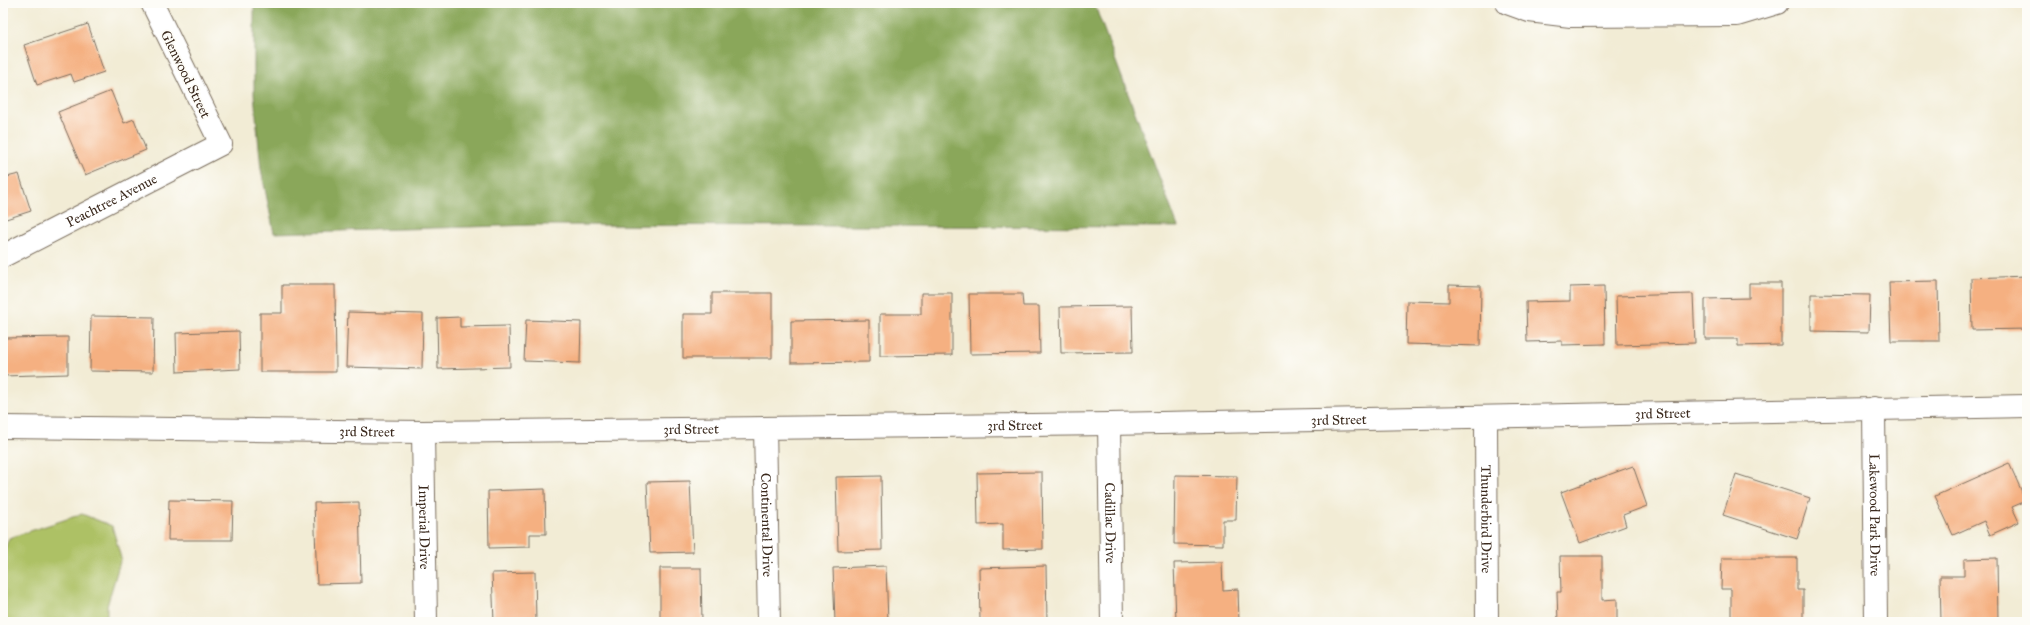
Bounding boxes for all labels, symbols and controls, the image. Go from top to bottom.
street label: Glenwood Street [157,28,214,121]
street label: Peachtree Avenue [63,170,160,231]
street label: 3rd Street [1635,405,1691,423]
street label: 3rd Street [1311,411,1367,429]
street label: 3rd Street [987,417,1043,434]
street label: 3rd Street [663,421,719,438]
street label: 3rd Street [339,423,395,441]
street label: Lakewood Park Drive [1865,454,1884,577]
street label: Thunderbird Drive [1477,465,1495,574]
street label: Continental Drive [757,473,776,577]
street label: Cadillac Drive [1101,482,1119,564]
street label: Imperial Drive [415,484,433,570]

